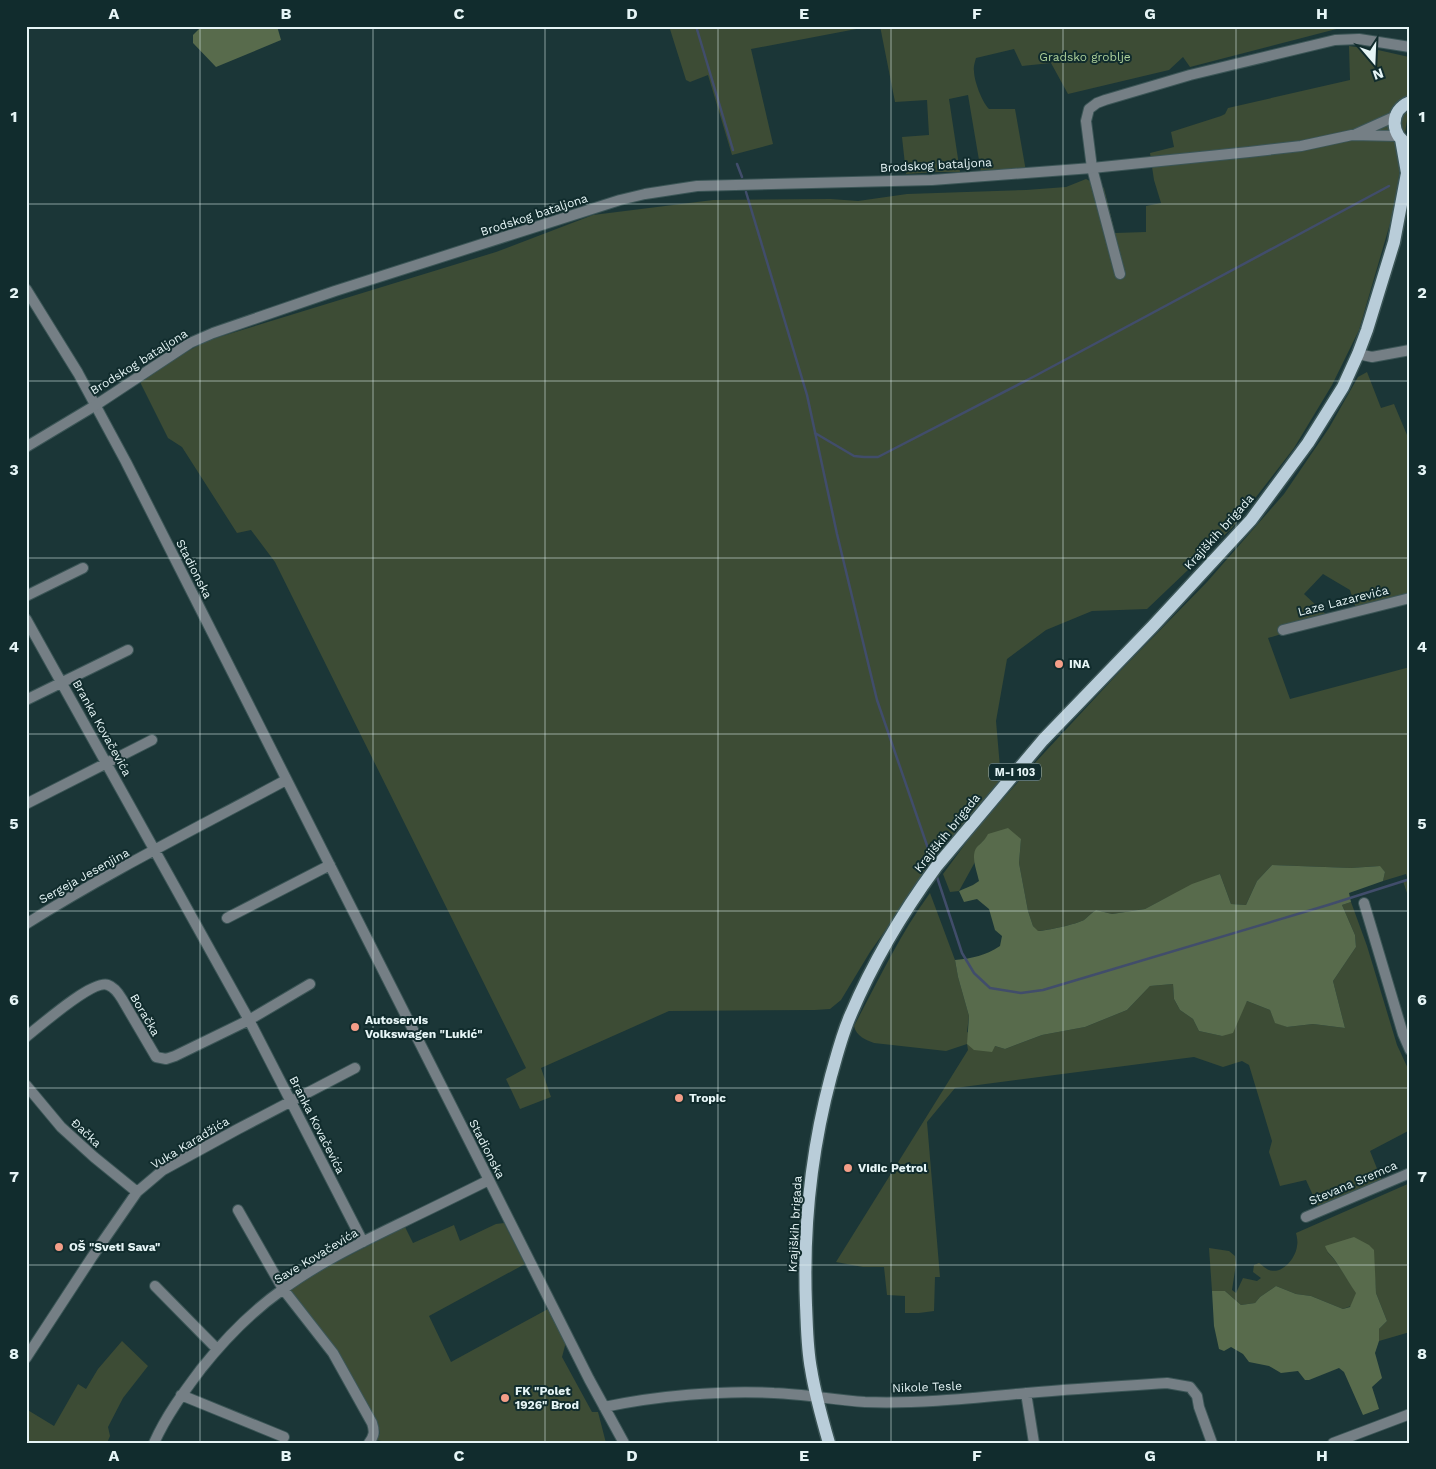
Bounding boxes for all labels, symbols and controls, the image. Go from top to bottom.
text: A [109,4,120,23]
text: B [281,4,292,23]
text: C [454,4,465,23]
text: D [626,4,638,23]
text: E [799,4,809,23]
text: F [972,4,982,23]
text: G [1144,4,1156,23]
text: H [1316,4,1328,23]
north arrow [1348,38,1398,88]
park label: Gradsko groblje [1039,50,1131,64]
text: N [1371,65,1386,84]
text: 1 [11,107,17,126]
text: 1 [1419,107,1425,126]
street label: Brodskog bataljona [880,155,993,175]
street label: Brodskog bataljona [479,191,590,239]
text: 2 [9,283,19,302]
text: 2 [1417,283,1427,302]
street label: Brodskog bataljona [88,326,190,398]
text: 3 [9,460,19,479]
text: 3 [1417,460,1427,479]
street label: Krajiških brigada [1181,491,1257,573]
street label: Stadionska [173,537,215,601]
street label: Laze Lazarevića [1296,583,1390,619]
text: 4 [9,637,19,656]
text: 4 [1417,637,1427,656]
place label: INA [1069,657,1091,671]
marker: INA [1053,658,1065,670]
street label: Branka Kovačevića [70,677,134,779]
road number: M-I 103 [989,764,1041,780]
street label: Krajiških brigada [911,791,983,875]
text: 5 [9,814,19,833]
text: 5 [1417,814,1427,833]
street label: Sergeja Jesenjina [36,845,132,907]
text: 6 [9,990,19,1009]
text: 6 [1417,990,1427,1009]
street label: Boračka [127,991,163,1039]
place label: Autoservis Volkswagen "Lukić" [365,1013,483,1041]
marker: Autoservis Volkswagen "Lukić" [349,1021,361,1033]
street label: Branka Kovačevića [286,1074,348,1176]
place label: Tropic [689,1091,726,1105]
marker: Tropic [673,1092,685,1104]
street label: Vuka Karadžića [148,1114,232,1172]
street label: Đačka [68,1116,104,1150]
street label: Stadionska [466,1117,508,1181]
street label: Stevana Sremca [1307,1158,1399,1208]
place label: Vidic Petrol [858,1161,927,1175]
marker: Vidic Petrol [842,1162,854,1174]
text: 7 [9,1167,19,1186]
text: 7 [1417,1167,1427,1186]
street label: Krajiških brigada [785,1175,805,1273]
street label: Save Kovačevića [272,1225,361,1287]
place label: OŠ "Sveti Sava" [69,1240,160,1254]
marker: OŠ "Sveti Sava" [53,1241,65,1253]
text: 8 [9,1344,19,1363]
text: 8 [1417,1344,1427,1363]
street label: Nikole Tesle [892,1379,962,1395]
place label: FK "Polet 1926" Brod [515,1384,579,1412]
marker: FK "Polet 1926" Brod [499,1392,511,1404]
text: A [109,1446,120,1465]
text: B [281,1446,292,1465]
text: C [454,1446,465,1465]
text: D [626,1446,638,1465]
text: E [799,1446,809,1465]
text: F [972,1446,982,1465]
text: G [1144,1446,1156,1465]
text: H [1316,1446,1328,1465]

